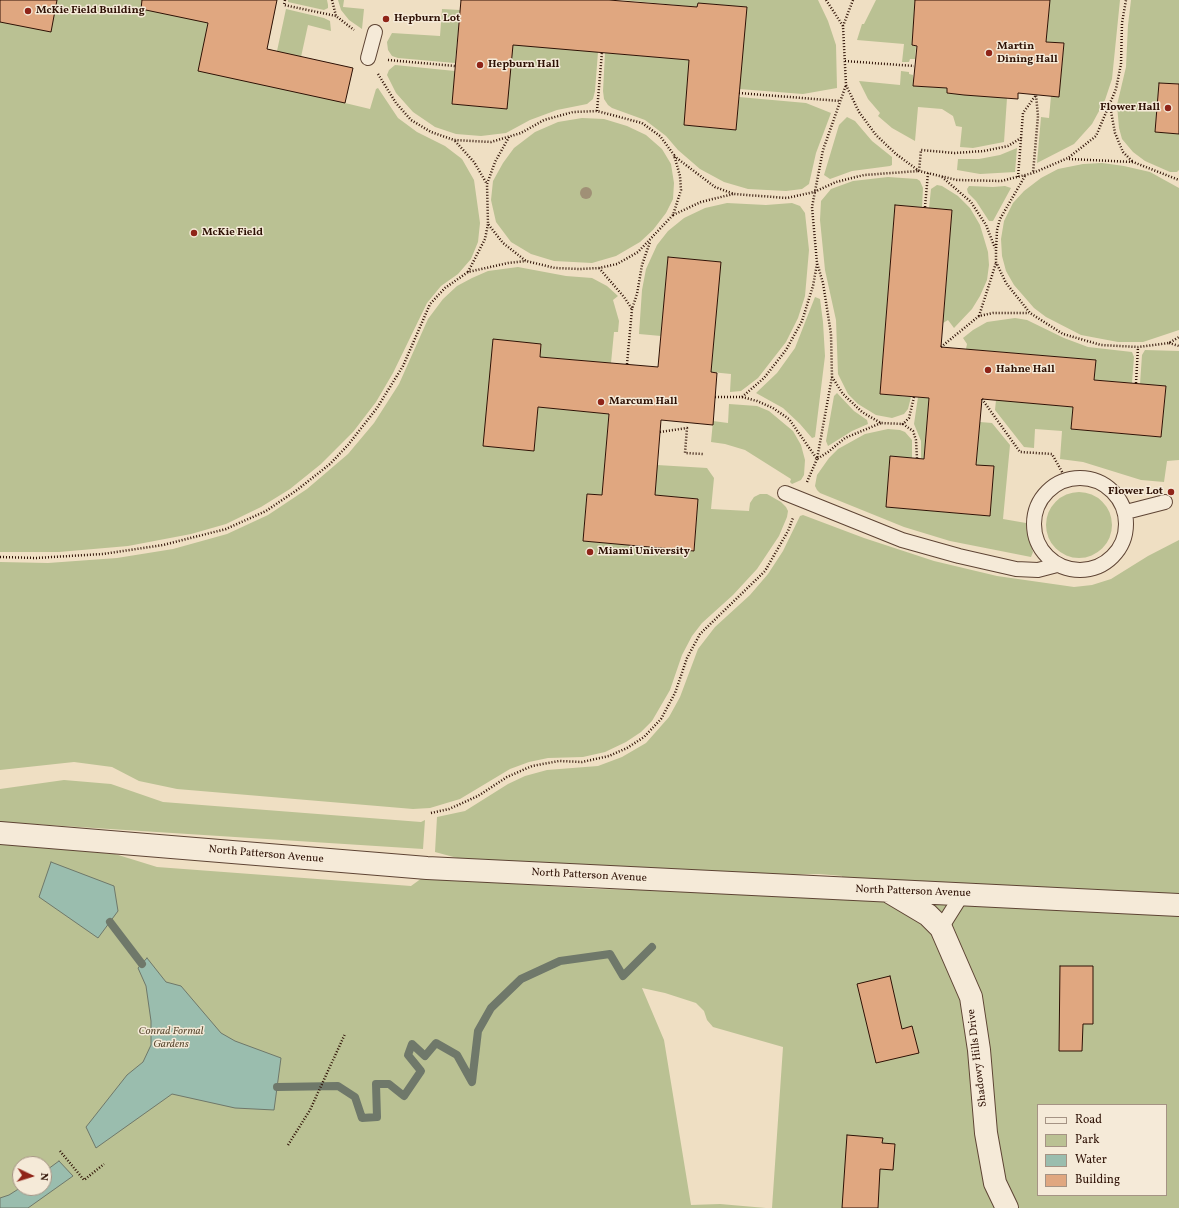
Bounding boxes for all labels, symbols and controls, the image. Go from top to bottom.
place label: McKie Field Building [36,4,145,18]
marker: McKie Field Building [23,6,33,16]
place label: Hepburn Lot [394,12,460,26]
marker: Hepburn Lot [381,14,391,24]
place label: Martin Dining Hall [997,40,1058,66]
marker: Martin Dining Hall [984,48,994,58]
place label: Hepburn Hall [488,58,559,72]
marker: Hepburn Hall [475,60,485,70]
place label: Flower Hall [1100,101,1160,115]
marker: Flower Hall [1163,103,1173,113]
place label: McKie Field [202,226,263,240]
marker: McKie Field [189,228,199,238]
place label: Hahne Hall [996,363,1055,377]
marker: Hahne Hall [983,365,993,375]
place label: Marcum Hall [609,395,678,409]
marker: Marcum Hall [596,397,606,407]
place label: Flower Lot [1108,485,1163,499]
marker: Flower Lot [1166,487,1176,497]
place label: Miami University [598,545,690,559]
marker: Miami University [585,547,595,557]
street label: North Patterson Avenue [208,843,324,867]
street label: North Patterson Avenue [531,866,647,886]
street label: North Patterson Avenue [855,883,971,901]
street label: Shadowy Hills Drive [965,1008,991,1108]
park label: Conrad Formal Gardens [138,1025,204,1051]
legend [1037,1104,1167,1196]
text: Road [1075,1112,1102,1128]
text: Park [1075,1132,1100,1148]
text: Water [1075,1152,1107,1168]
north arrow [12,1156,52,1196]
text: N [36,1172,51,1181]
text: Building [1075,1172,1120,1188]

